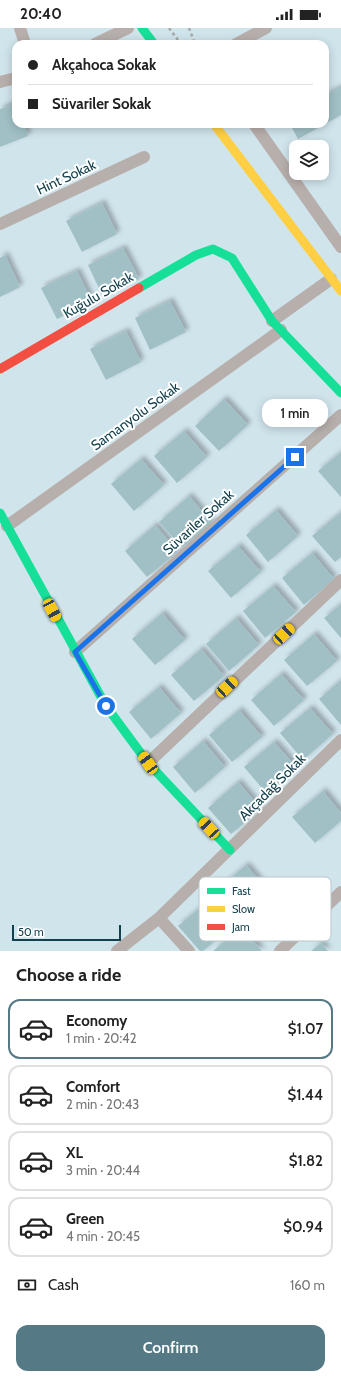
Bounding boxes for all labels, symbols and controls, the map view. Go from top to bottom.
text: 20:40 [20,5,62,23]
text: Akçahoca Sokak [52,56,156,74]
text: Süvariler Sokak [52,95,151,113]
map controls [289,140,329,180]
button: layers [289,140,329,180]
street label: Hint Sokak [33,155,99,199]
street label: Kuğulu Sokak [60,267,137,322]
street label: Samanyolu Sokak [87,377,183,454]
callout: 1 min [262,399,328,427]
text: 1 min [280,405,310,421]
route end [286,448,304,466]
street label: Süvariler Sokak [159,485,238,559]
car [41,597,63,623]
car [271,621,297,647]
car [214,674,240,700]
route start [97,697,115,715]
street label: Akçadağ Sokak [235,749,310,824]
car [136,750,160,776]
car [196,815,222,841]
legend [199,877,331,941]
text: Fast [232,884,251,898]
text: Slow [232,902,255,916]
text: Jam [231,920,250,934]
scale bar [12,923,121,942]
text: 50 m [18,925,44,939]
text: Choose a ride [16,964,121,986]
icon: car [18,1011,54,1047]
text: Economy [66,1012,127,1030]
text: $1.07 [288,1020,323,1038]
text: 1 min · 20:42 [66,1030,136,1046]
icon: car [18,1077,54,1113]
text: Comfort [66,1078,120,1096]
text: $1.44 [288,1086,323,1104]
text: 2 min · 20:43 [66,1096,139,1112]
icon: car [18,1143,54,1179]
text: XL [66,1144,83,1162]
text: $1.82 [289,1152,323,1170]
text: 3 min · 20:44 [66,1162,140,1178]
icon: car [18,1209,54,1245]
text: Green [66,1210,104,1228]
text: $0.94 [283,1218,323,1236]
text: 4 min · 20:45 [66,1228,140,1244]
icon: cash [16,1274,38,1296]
text: Cash [48,1276,79,1294]
text: 160 m [290,1277,325,1293]
button: Confirm [16,1325,325,1371]

